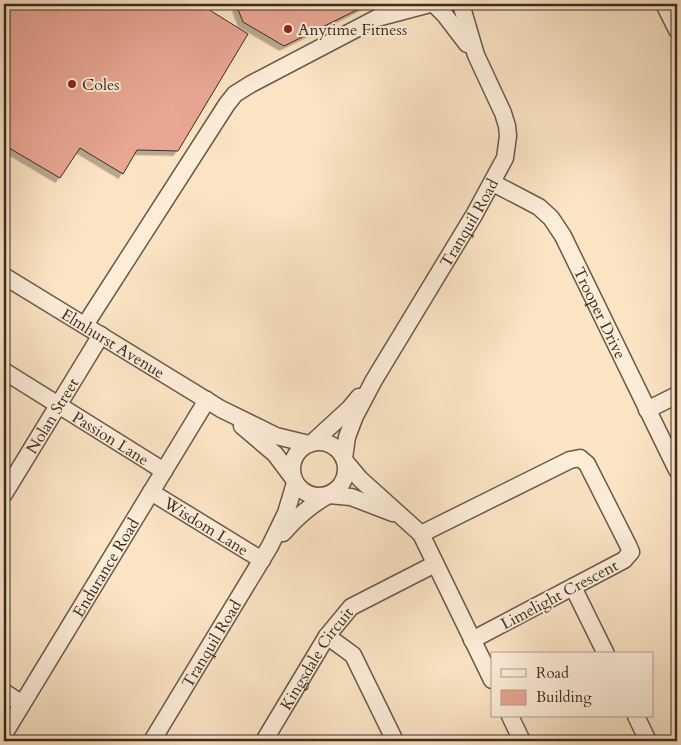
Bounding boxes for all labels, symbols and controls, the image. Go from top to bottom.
place label: Anytime Fitness [298,19,407,41]
marker: Anytime Fitness [282,23,294,35]
place label: Coles [82,74,120,96]
marker: Coles [66,78,78,90]
street label: Tranquil Road [435,175,504,272]
street label: Trooper Drive [568,263,631,363]
street label: Elmhurst Avenue [57,304,168,384]
street label: Nolan Street [21,374,84,458]
street label: Passion Lane [68,406,153,471]
street label: Wisdom Lane [159,492,252,561]
street label: Endurance Road [68,514,145,622]
street label: Limelight Crescent [497,555,622,635]
street label: Tranquil Road [177,596,247,692]
street label: Kingsdale Circuit [275,603,359,714]
legend [491,652,654,718]
text: Road [536,663,569,683]
text: Building [536,687,592,707]

